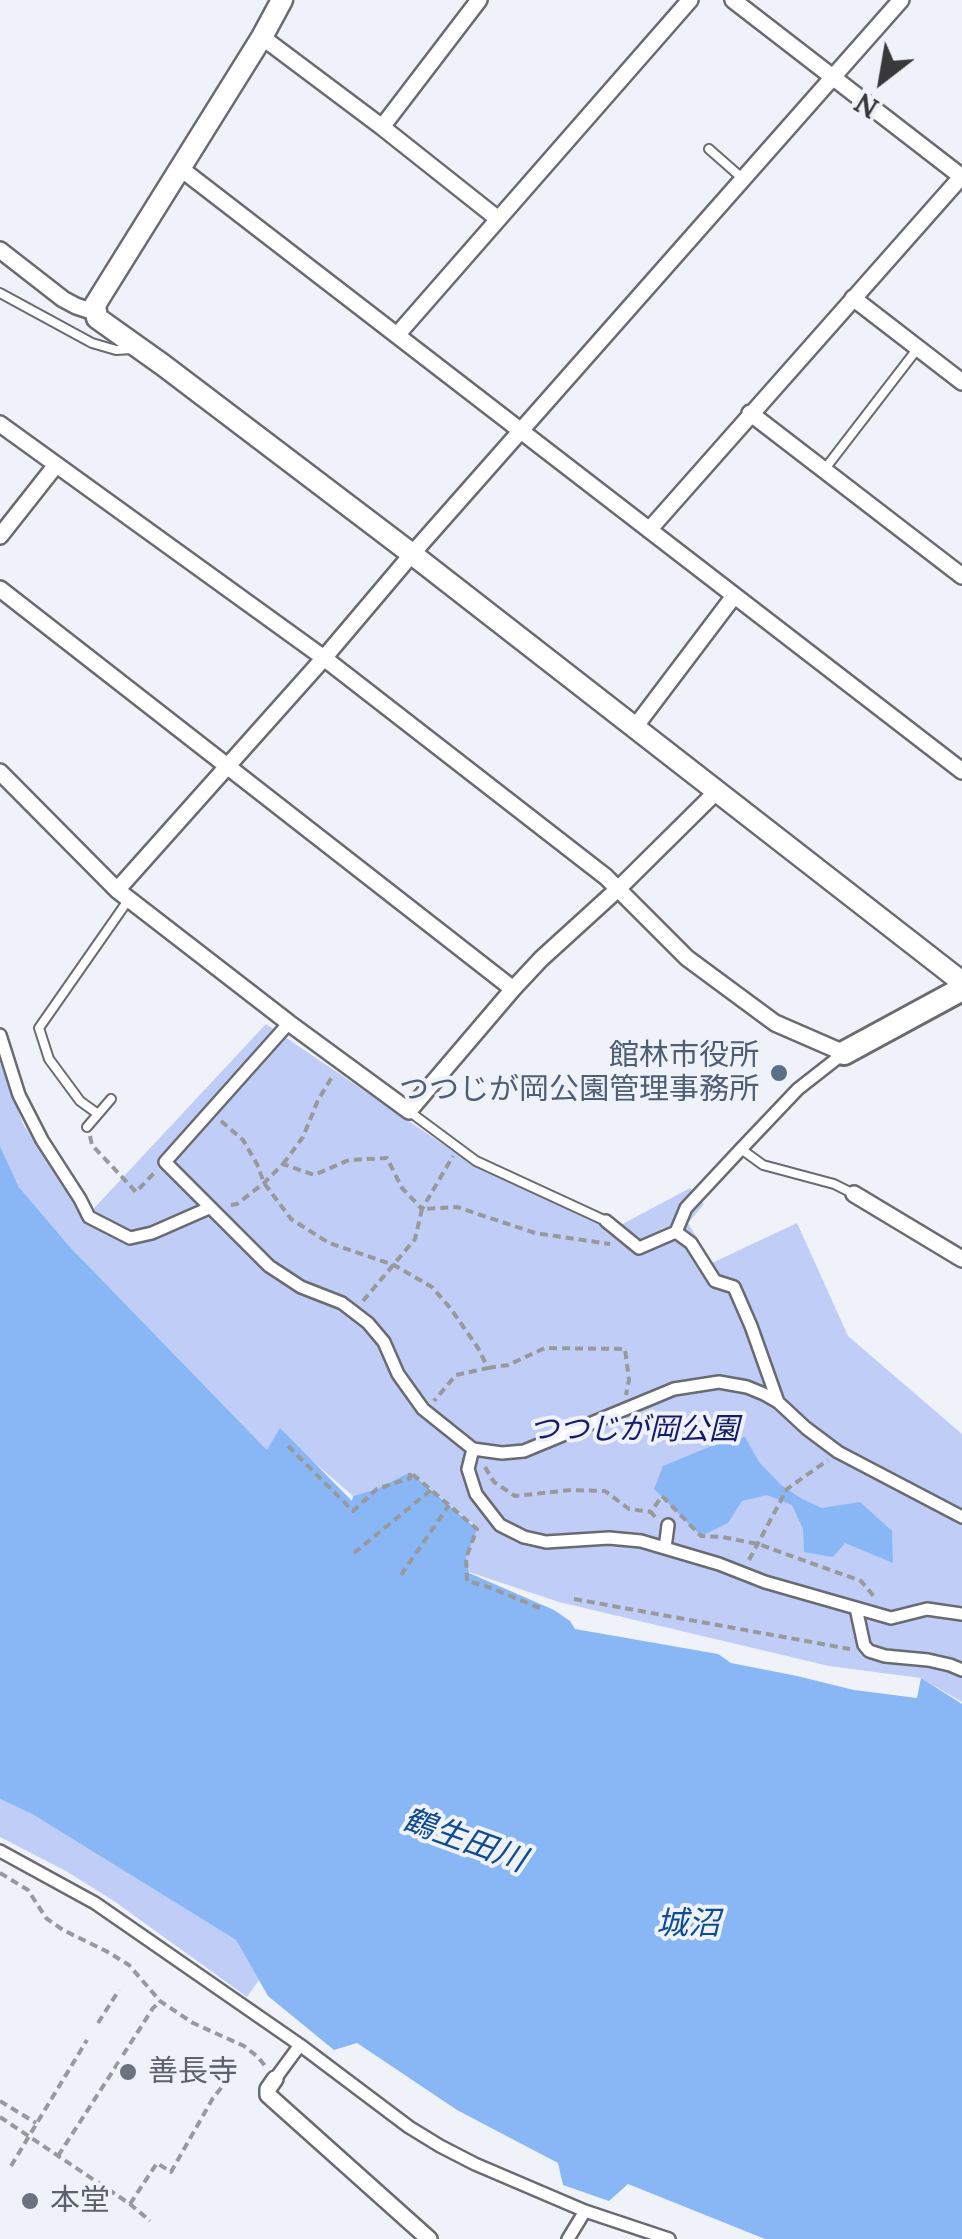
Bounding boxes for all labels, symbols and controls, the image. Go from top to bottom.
north arrow [832,30,932,130]
text: N [848,85,885,127]
place label: 館林市役所 つつじが岡公園管理事務所 [399,1038,759,1108]
marker: 館林市役所 つつじが岡公園管理事務所 [768,1062,790,1084]
park label: つつじが岡公園 [529,1412,739,1448]
water label: 鶴生田川 [397,1801,531,1881]
water label: 城沼 [656,1906,720,1944]
place label: 善長寺 [148,2054,238,2090]
marker: 善長寺 [117,2061,139,2083]
place label: 本堂 [50,2183,110,2219]
marker: 本堂 [19,2190,41,2212]

